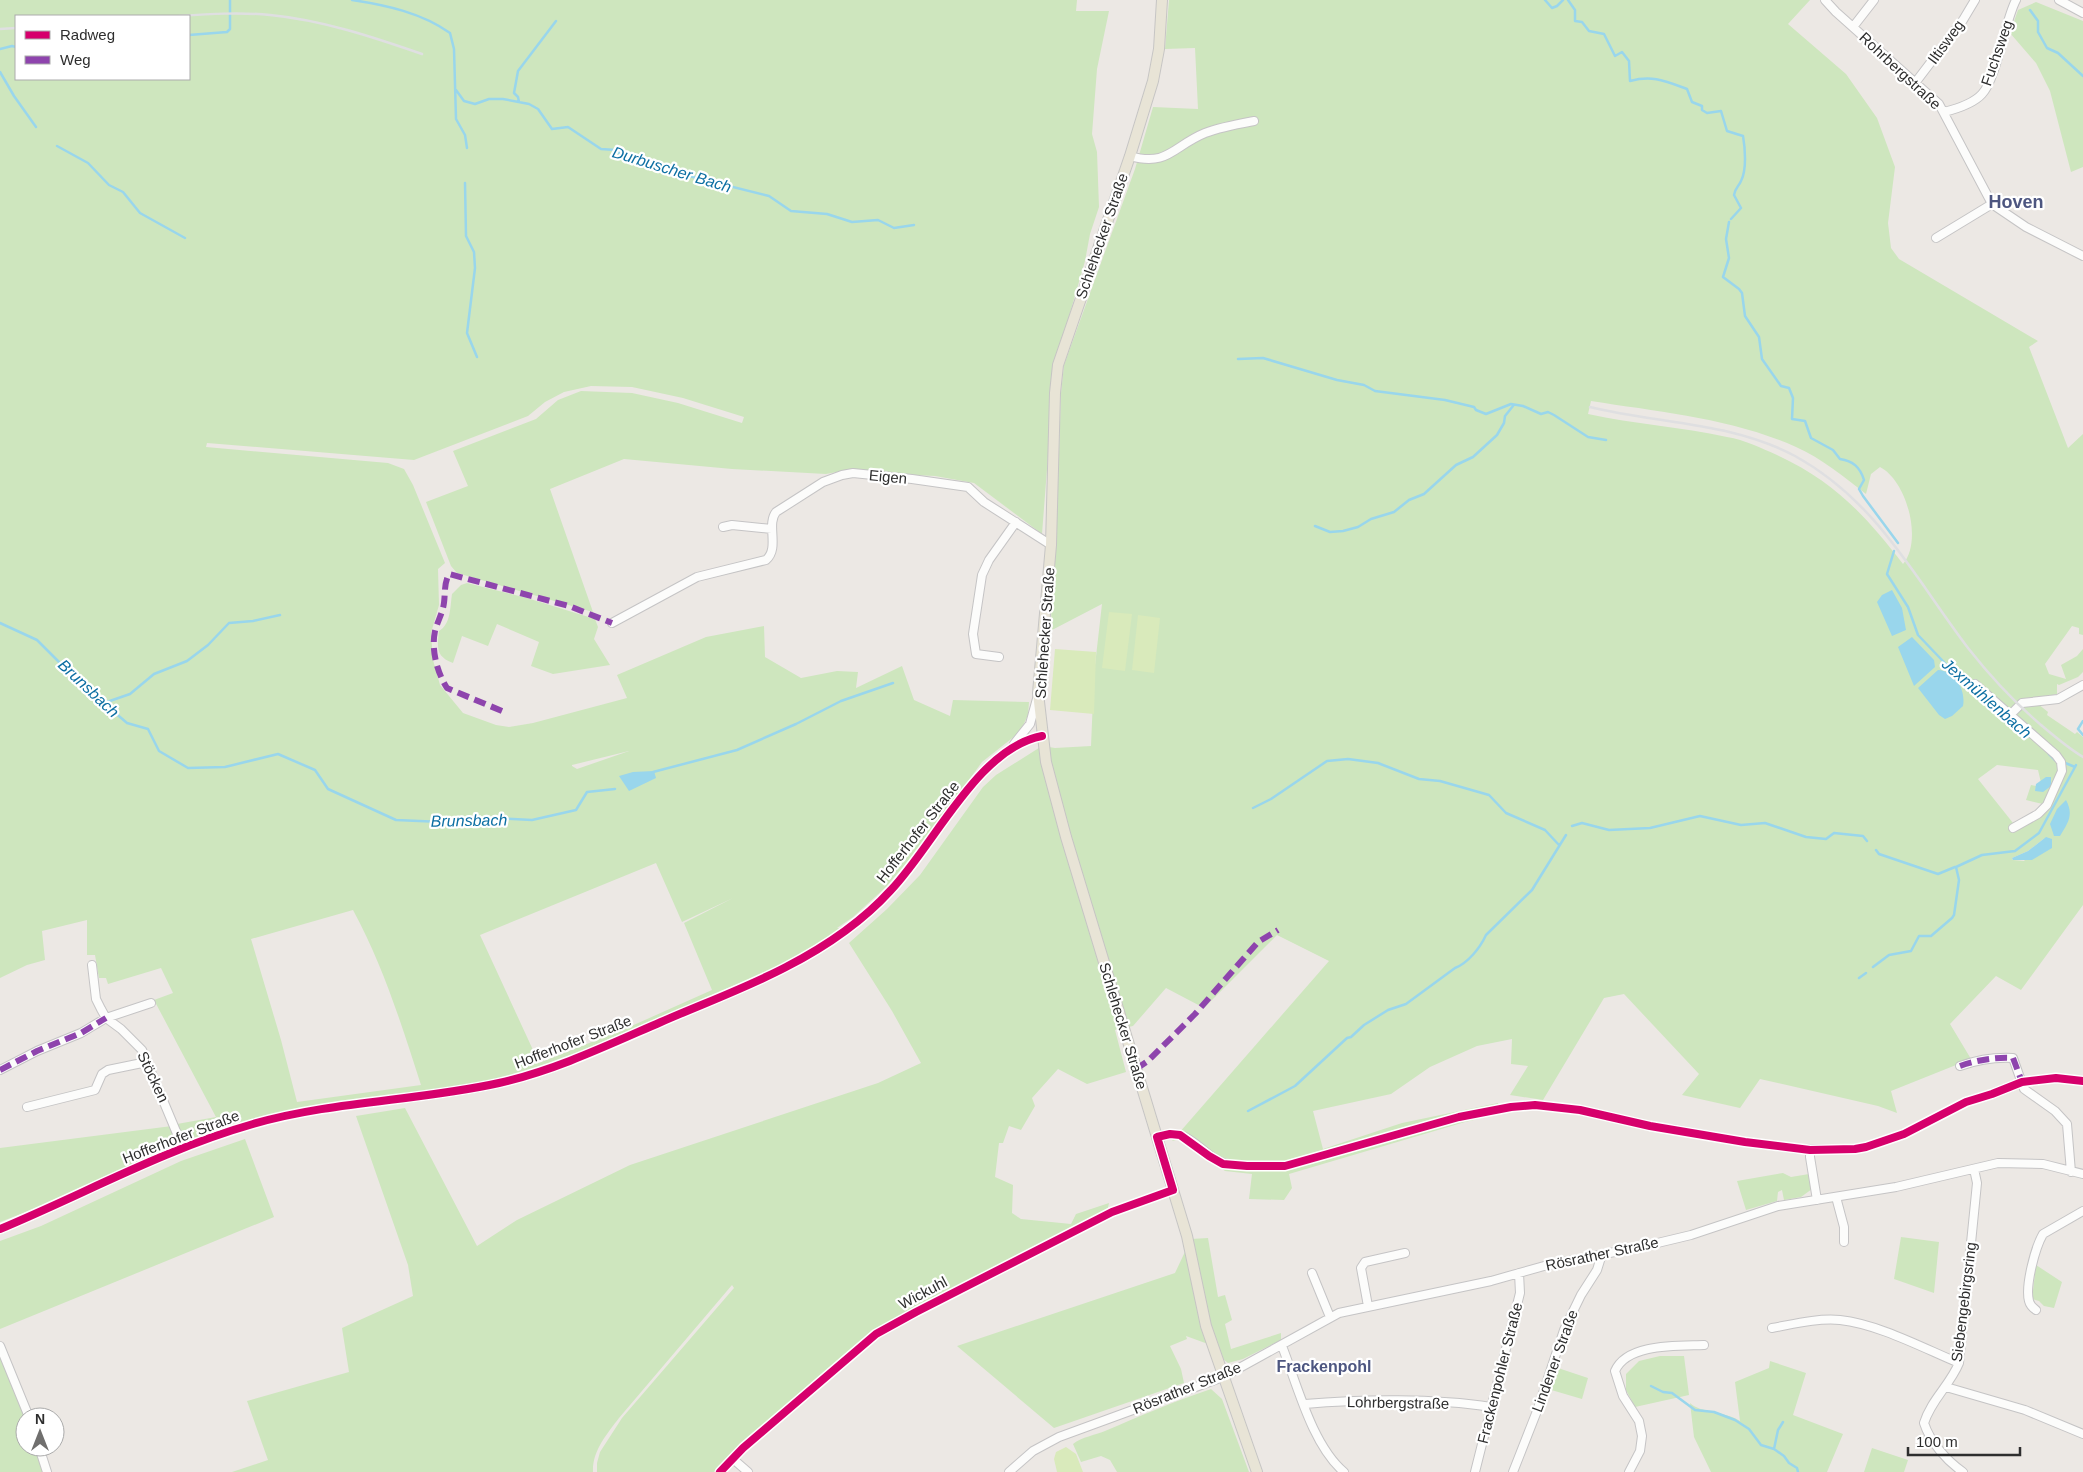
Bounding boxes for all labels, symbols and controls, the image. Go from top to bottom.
legend [15,15,190,80]
street label: Iltisweg [1924,16,1967,67]
street label: Fuchsweg [1977,18,2016,88]
text: Radweg [60,26,115,43]
street label: Rohrbergstraße [1856,29,1945,113]
text: Weg [60,51,91,68]
water label: Durbuscher Bach [610,143,734,196]
street label: Schlehecker Straße [1072,171,1131,301]
district label: Hoven [1988,192,2044,212]
street label: Eigen [868,466,908,487]
street label: Schlehecker Straße [1031,567,1058,699]
water label: Jexmühlenbach [1938,655,2035,742]
water label: Brunsbach [55,656,122,721]
street label: Hofferhofer Straße [873,778,962,886]
water label: Brunsbach [431,811,507,830]
street label: Schlehecker Straße [1096,960,1151,1091]
street label: Hofferhofer Straße [512,1011,634,1072]
street label: Stöcken [134,1049,173,1105]
street label: Hofferhofer Straße [120,1106,242,1167]
street label: Rösrather Straße [1544,1233,1660,1274]
street label: Siebengebirgsring [1948,1241,1979,1363]
street label: Wickuhl [896,1273,950,1312]
street label: Frackenpohler Straße [1474,1300,1525,1445]
street label: Lindener Straße [1528,1307,1581,1414]
street label: Rösrather Straße [1130,1358,1243,1417]
district label: Frackenpohl [1276,1358,1372,1375]
street label: Lohrbergstraße [1347,1393,1449,1412]
north arrow [15,1407,65,1457]
text: N [35,1411,45,1427]
scale bar [1908,1424,2020,1456]
text: 100 m [1916,1433,1958,1450]

